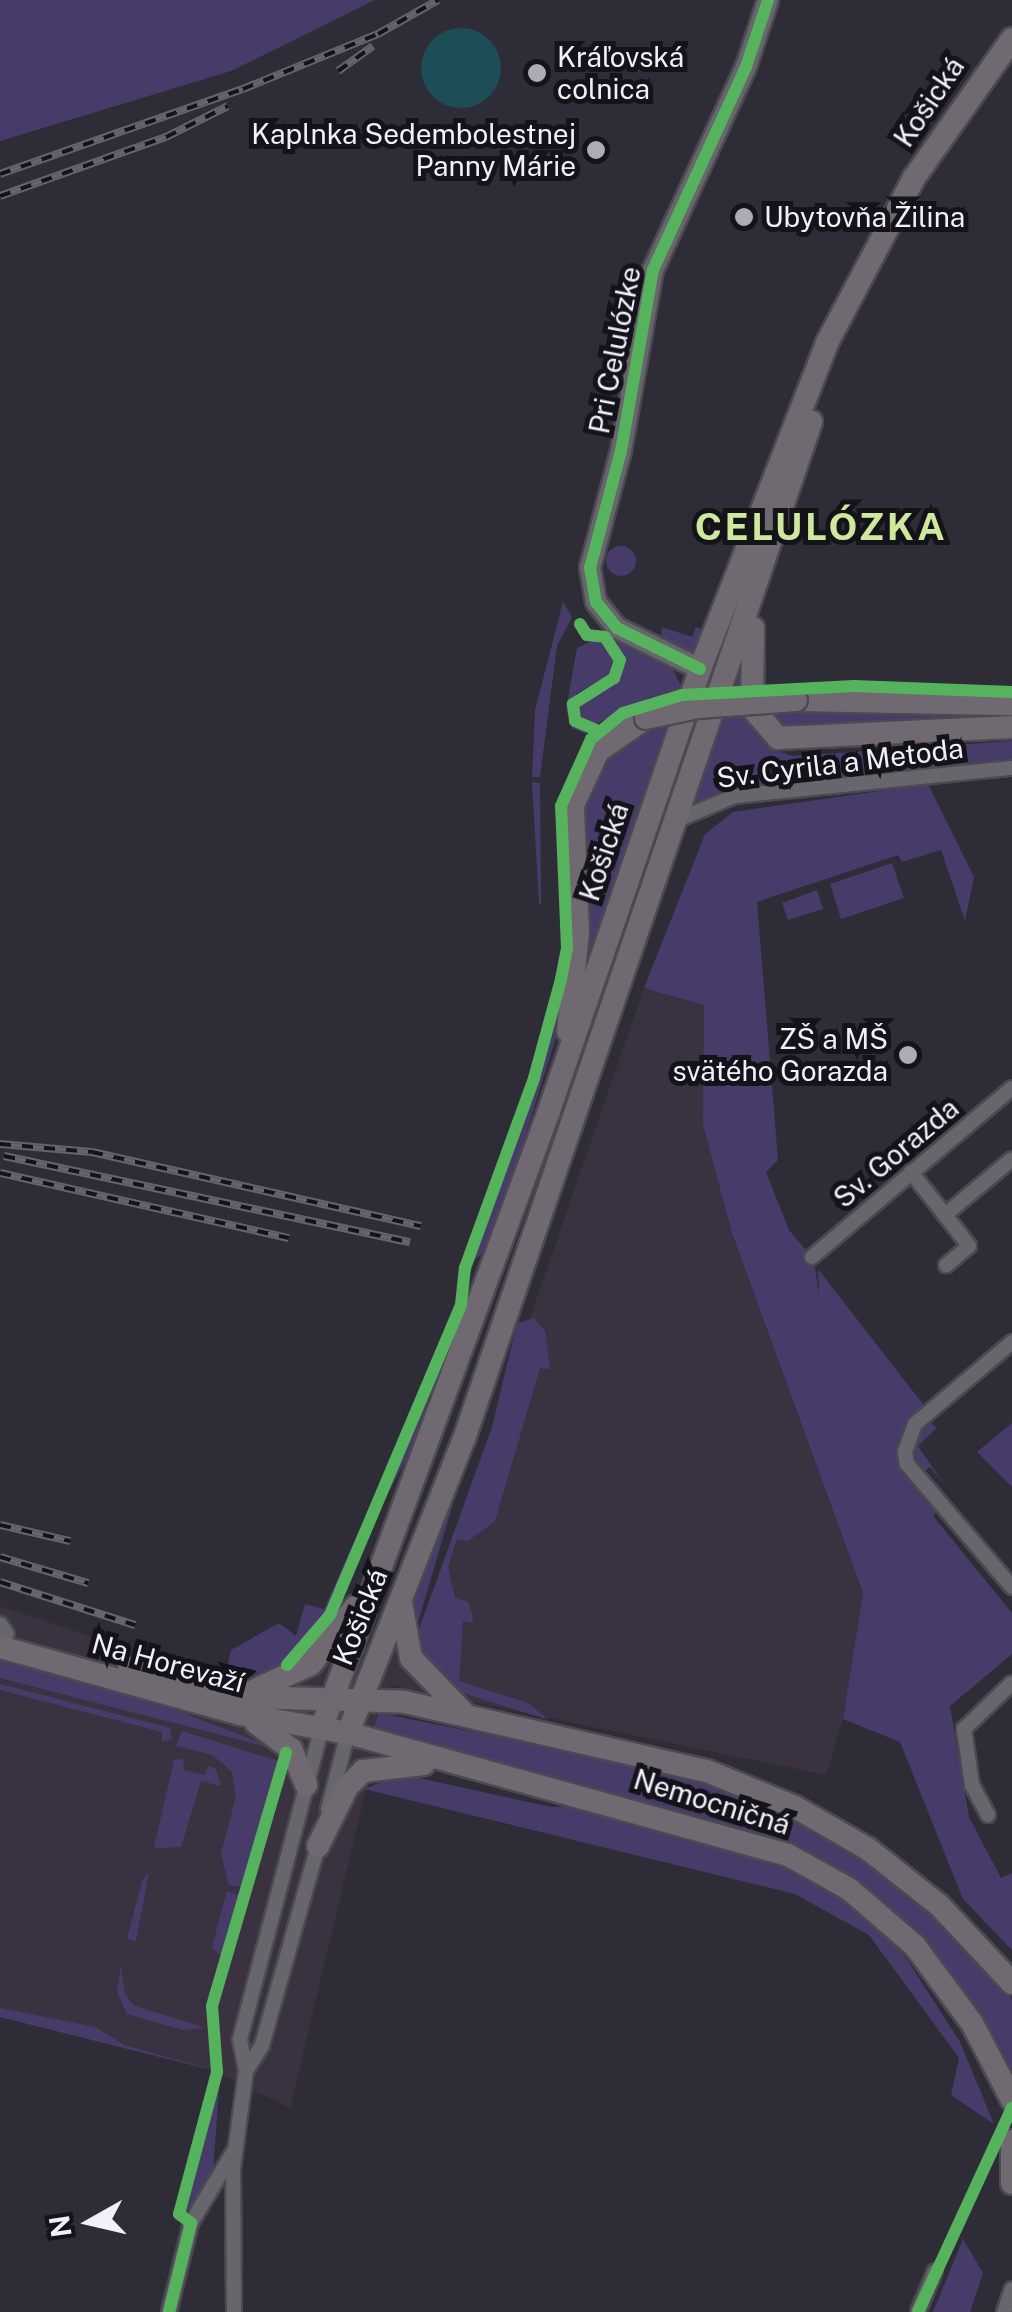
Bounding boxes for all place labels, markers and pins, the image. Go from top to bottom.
place label: Kráľovská colnica [557,40,684,106]
marker: Kráľovská colnica [526,62,548,84]
place label: Kaplnka Sedembolestnej Panny Márie [251,117,576,183]
marker: Kaplnka Sedembolestnej Panny Márie [585,139,607,161]
place label: Ubytovňa Žilina [764,200,965,234]
marker: Ubytovňa Žilina [733,206,755,228]
place label: ZŠ a MŠ svätého Gorazda [672,1022,888,1088]
marker: ZŠ a MŠ svätého Gorazda [897,1044,919,1066]

